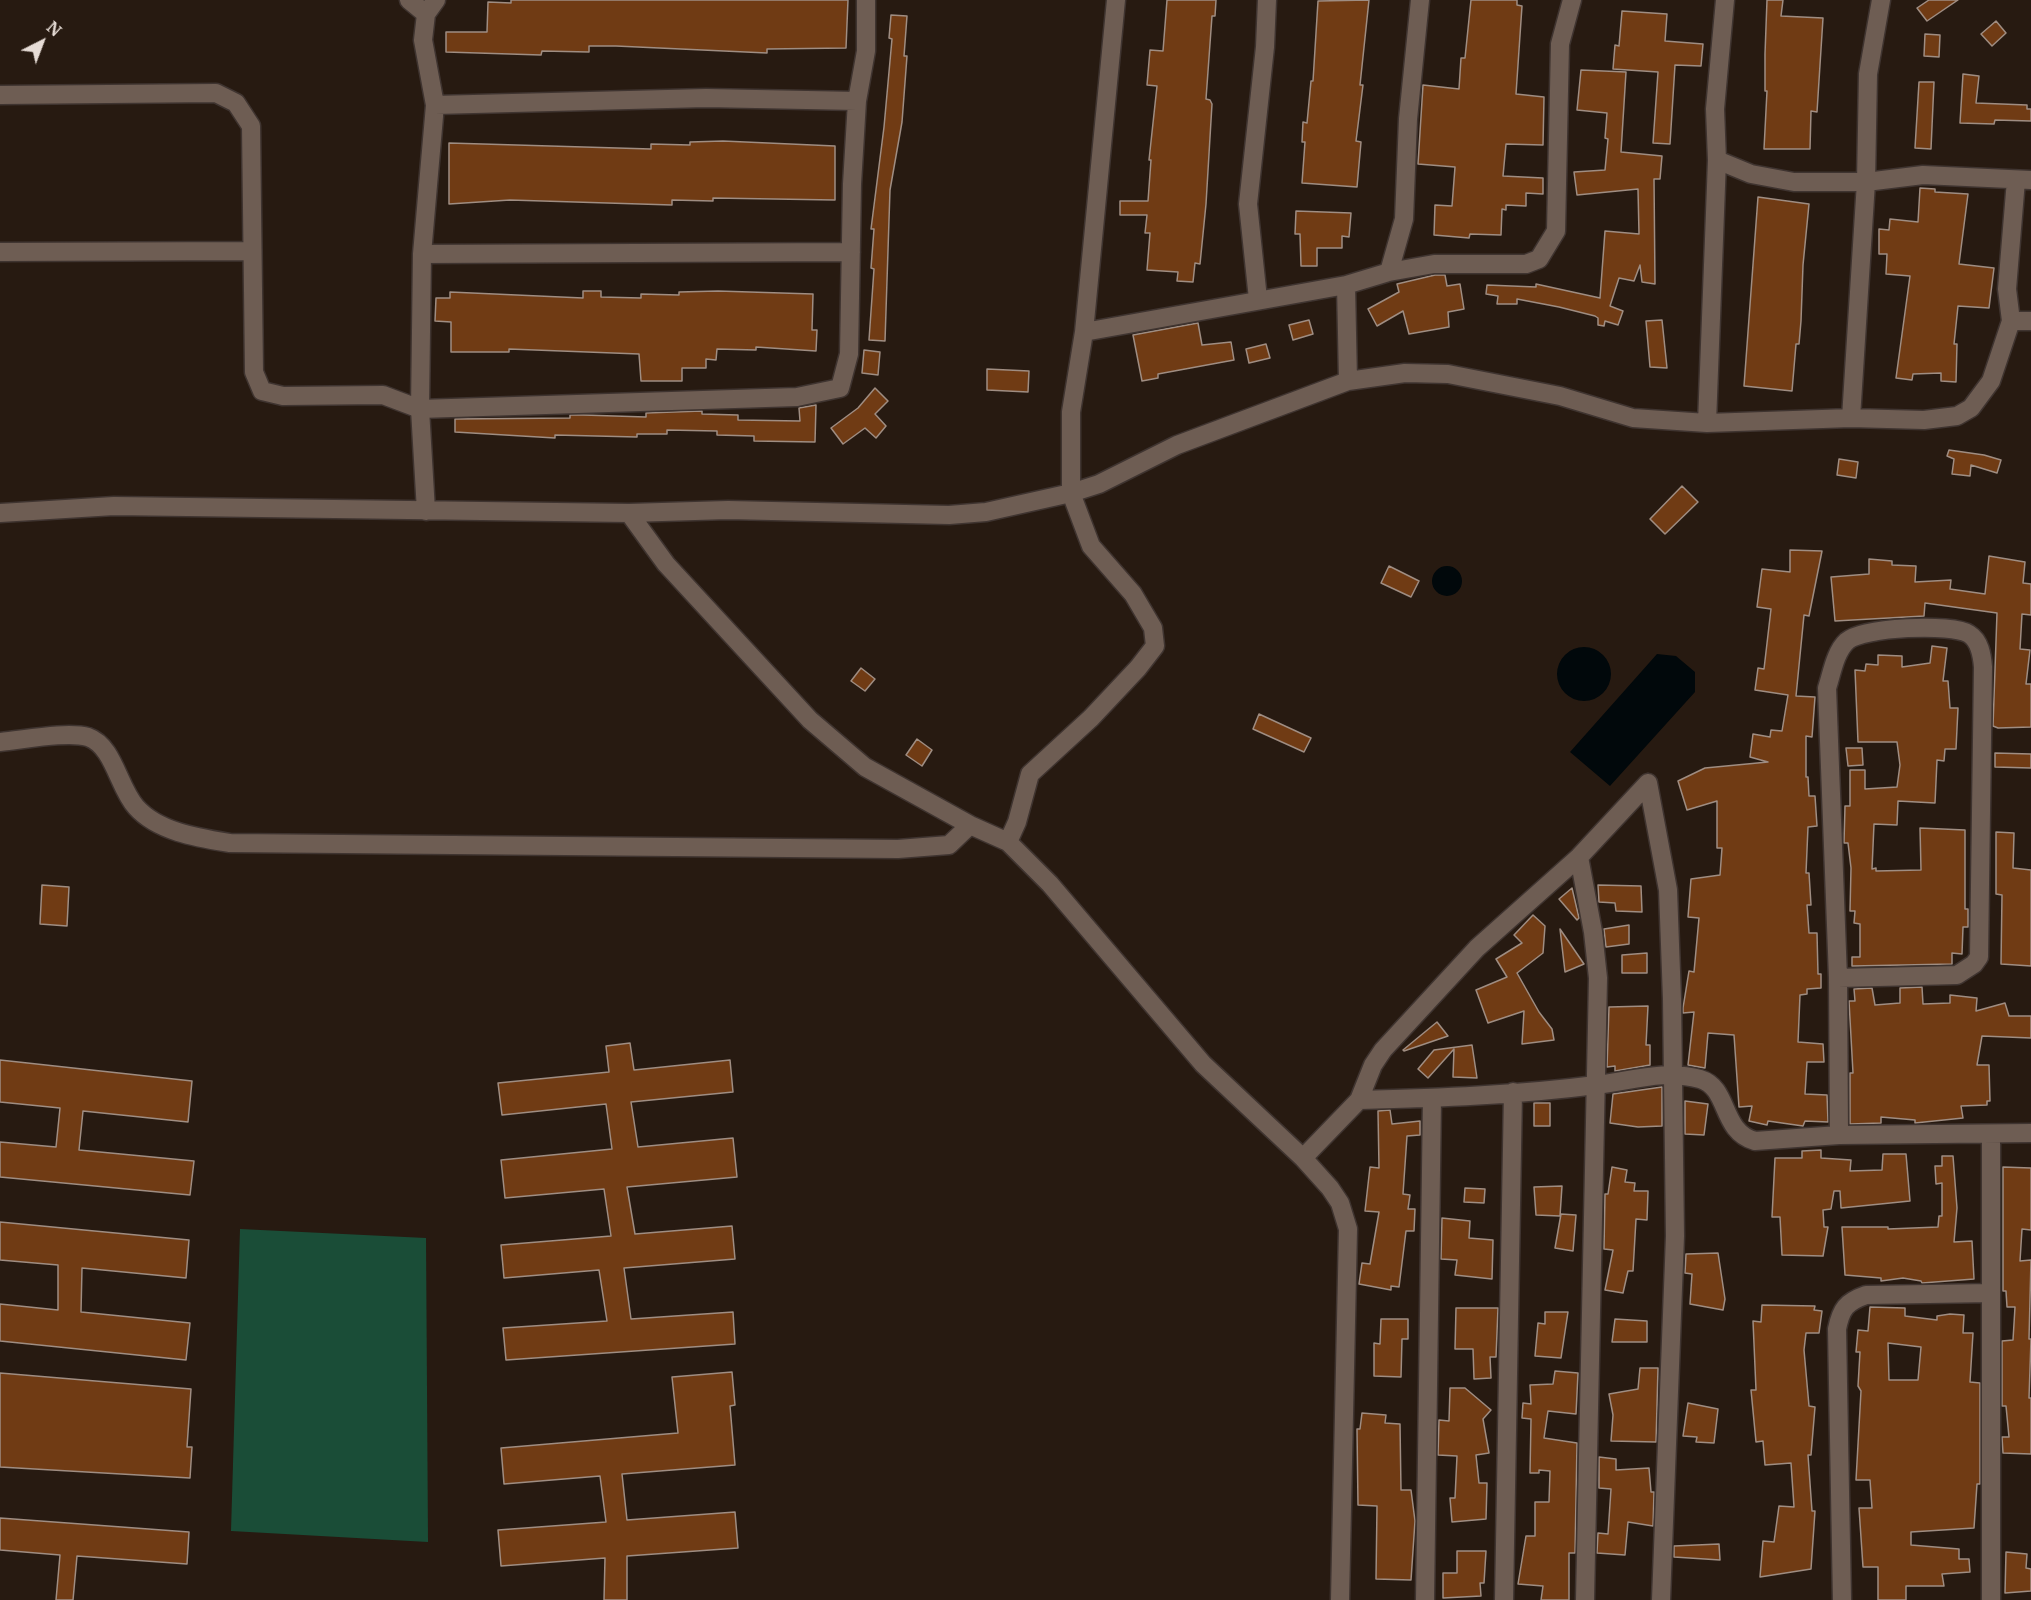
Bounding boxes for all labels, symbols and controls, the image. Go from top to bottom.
north arrow [12,12,72,72]
text: N [43,17,65,40]

